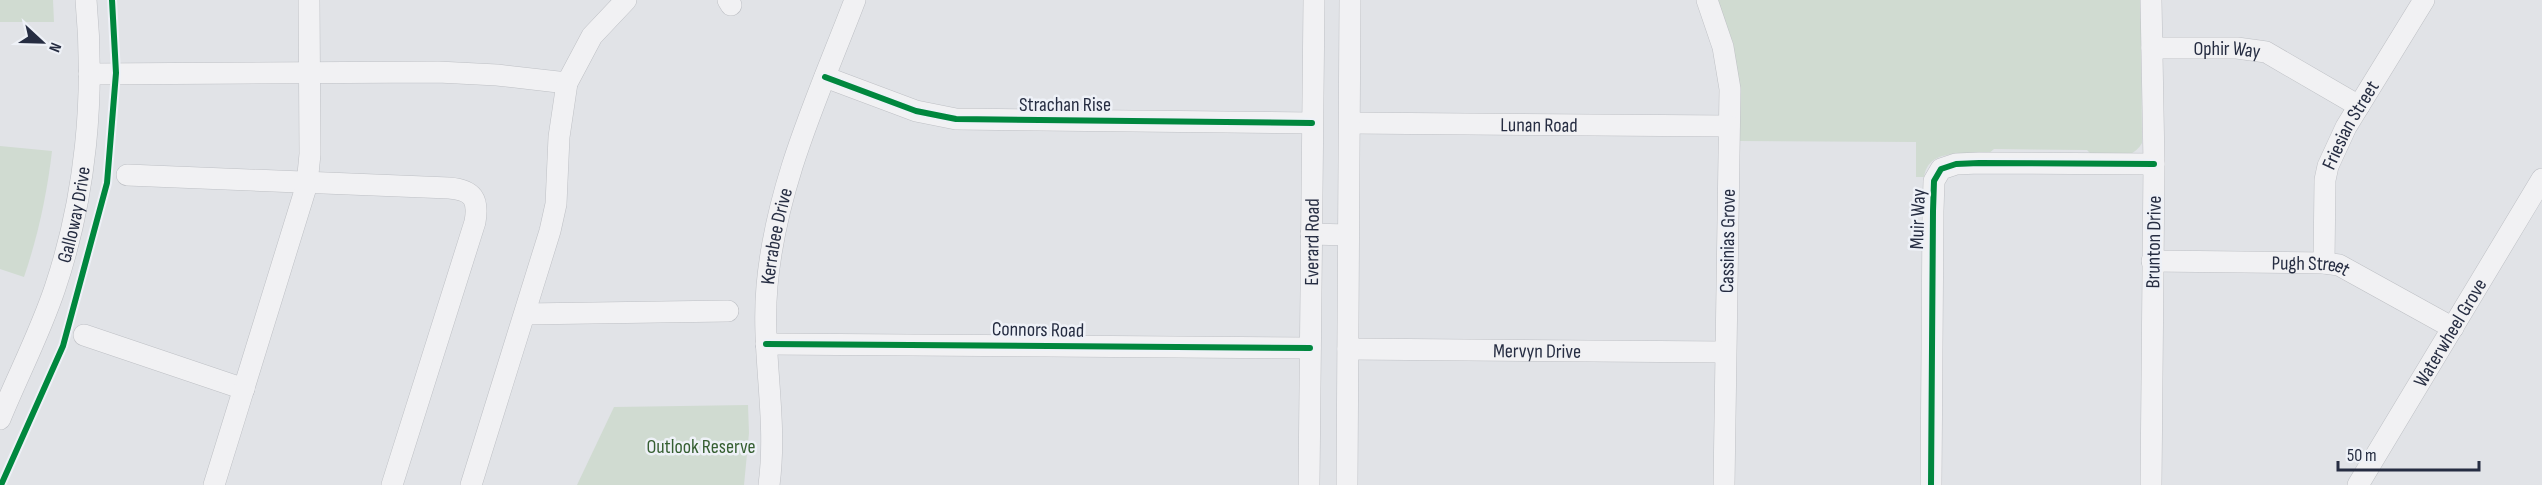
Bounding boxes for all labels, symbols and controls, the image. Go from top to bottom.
north arrow [12,12,72,72]
street label: Ophir Way [2193,37,2262,64]
text: N [44,40,65,55]
street label: Friesian Street [2317,76,2385,173]
street label: Strachan Rise [1019,93,1111,117]
street label: Lunan Road [1500,113,1578,138]
street label: Galloway Drive [52,165,96,266]
street label: Kerrabee Drive [756,185,798,286]
street label: Muir Way [1905,188,1931,250]
street label: Cassinias Grove [1715,189,1741,293]
street label: Brunton Drive [2141,196,2167,289]
street label: Everard Road [1300,198,1325,286]
street label: Pugh Street [2271,251,2354,282]
street label: Waterwheel Grove [2409,274,2492,392]
street label: Connors Road [992,317,1084,343]
street label: Mervyn Drive [1493,339,1581,364]
scale bar [2338,434,2479,472]
park label: Outlook Reserve [646,435,756,459]
text: 50 m [2347,445,2377,466]

